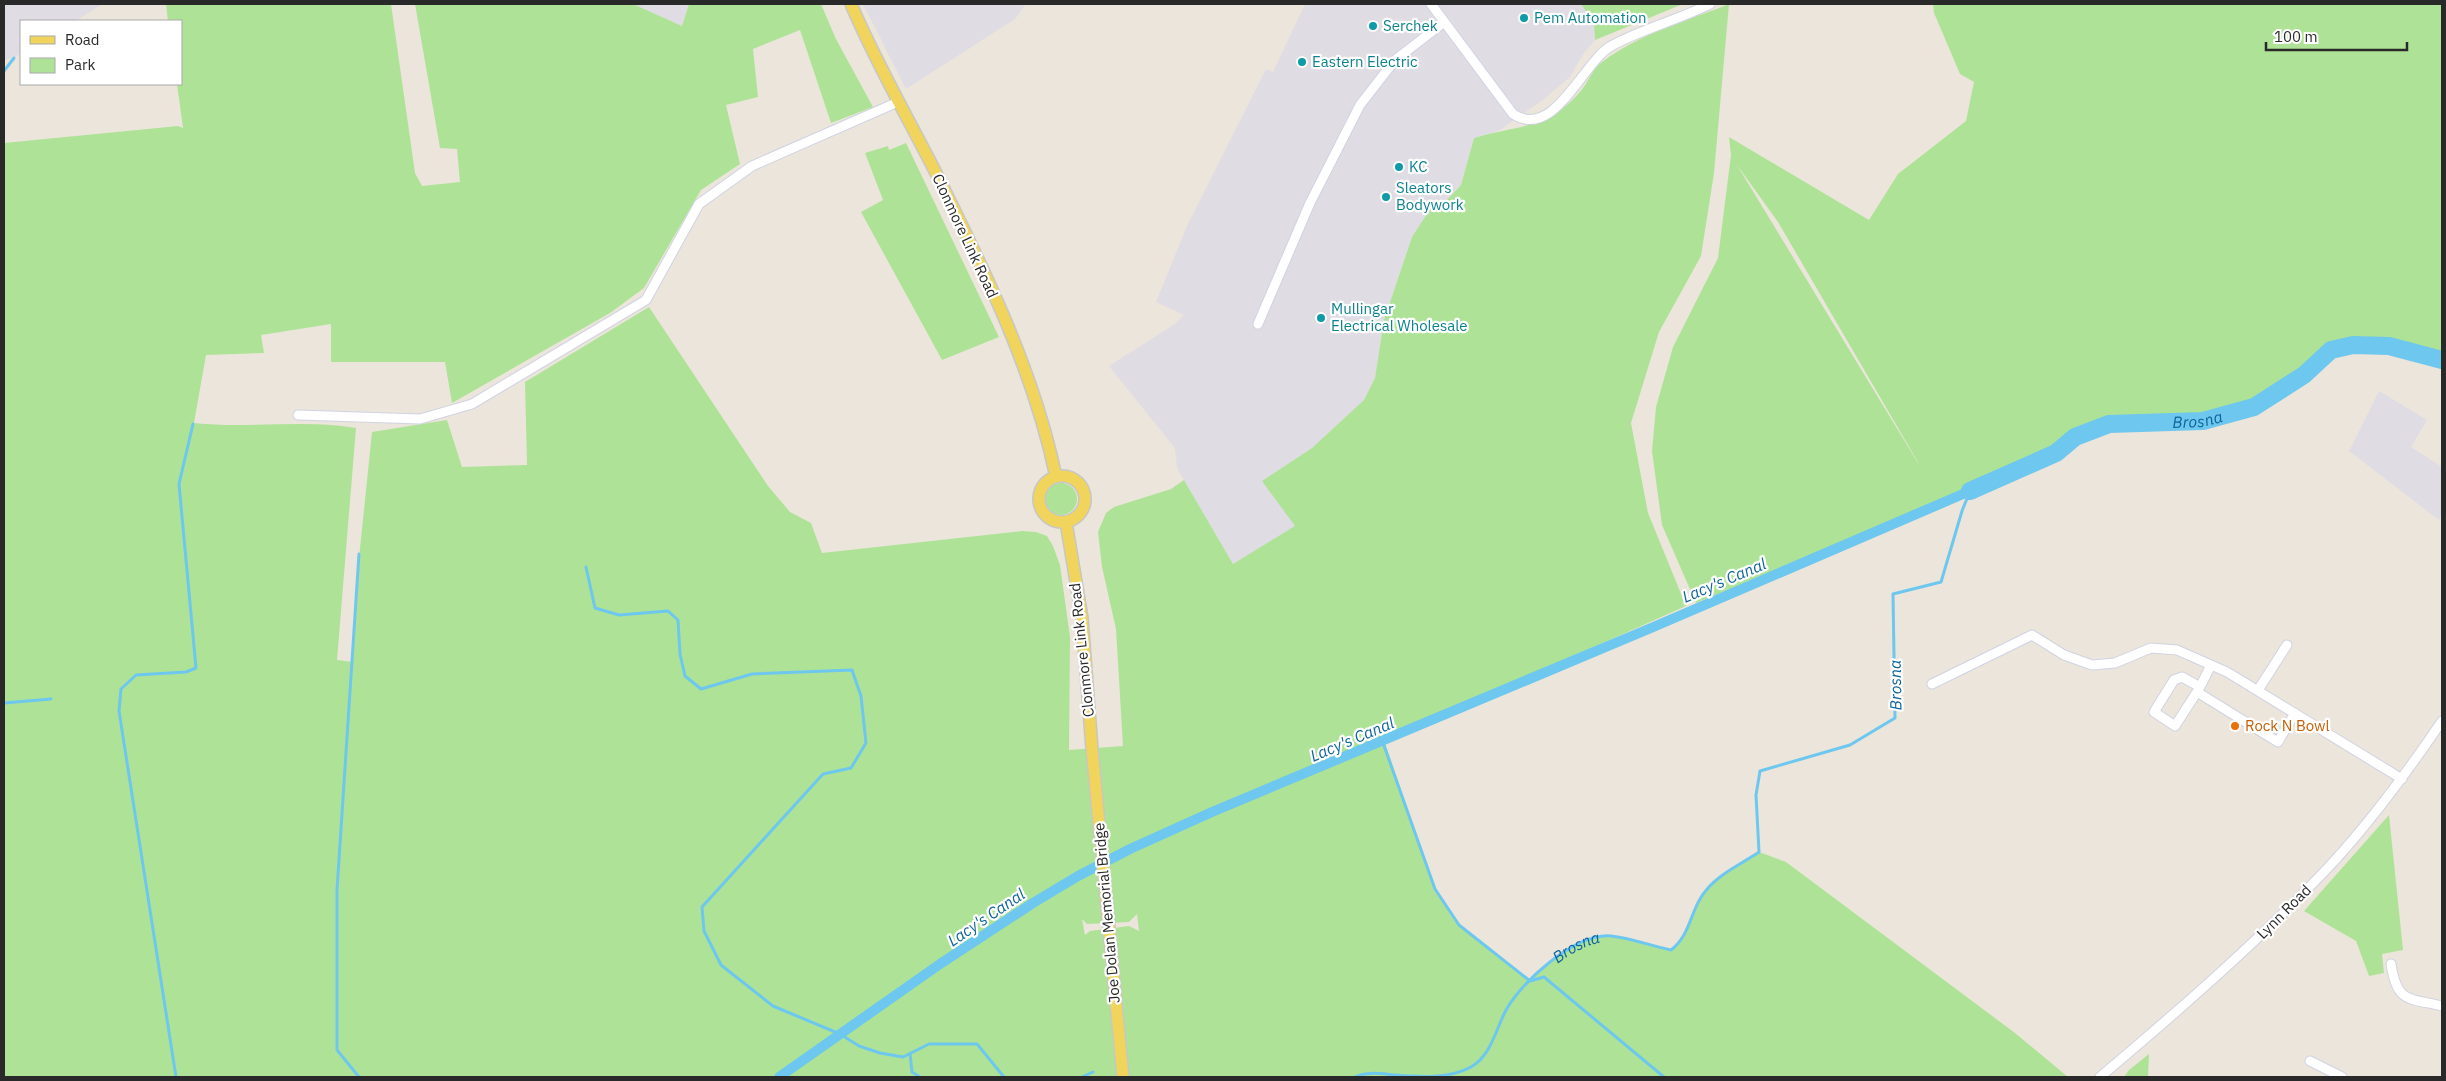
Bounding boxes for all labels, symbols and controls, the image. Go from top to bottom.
place label: Pem Automation [1534,8,1646,27]
marker: Pem Automation [1518,12,1530,24]
place label: Serchek [1383,16,1438,35]
legend [20,20,182,85]
marker: Serchek [1367,20,1379,32]
scale bar [2266,20,2407,52]
text: 100 m [2274,27,2318,46]
text: Road [65,30,100,49]
place label: Eastern Electric [1312,52,1418,71]
text: Park [65,55,95,74]
marker: Eastern Electric [1296,56,1308,68]
place label: KC [1409,157,1427,176]
marker: KC [1393,161,1405,173]
street label: Clonmore Link Road [928,171,1003,301]
place label: Sleators Bodywork [1396,178,1464,214]
marker: Sleators Bodywork [1380,191,1392,203]
place label: Mullingar Electrical Wholesale [1331,299,1468,335]
marker: Mullingar Electrical Wholesale [1315,312,1327,324]
water label: Brosna [2172,406,2225,432]
water label: Lacy's Canal [1679,553,1770,607]
street label: Clonmore Link Road [1065,582,1098,718]
water label: Brosna [1885,660,1905,710]
water label: Lacy's Canal [1307,712,1398,766]
place label: Rock N Bowl [2245,716,2330,735]
marker: Rock N Bowl [2229,720,2241,732]
street label: Joe Dolan Memorial Bridge [1089,822,1124,1004]
street label: Lynn Road [2252,880,2315,943]
water label: Lacy's Canal [943,883,1029,950]
water label: Brosna [1548,927,1602,967]

